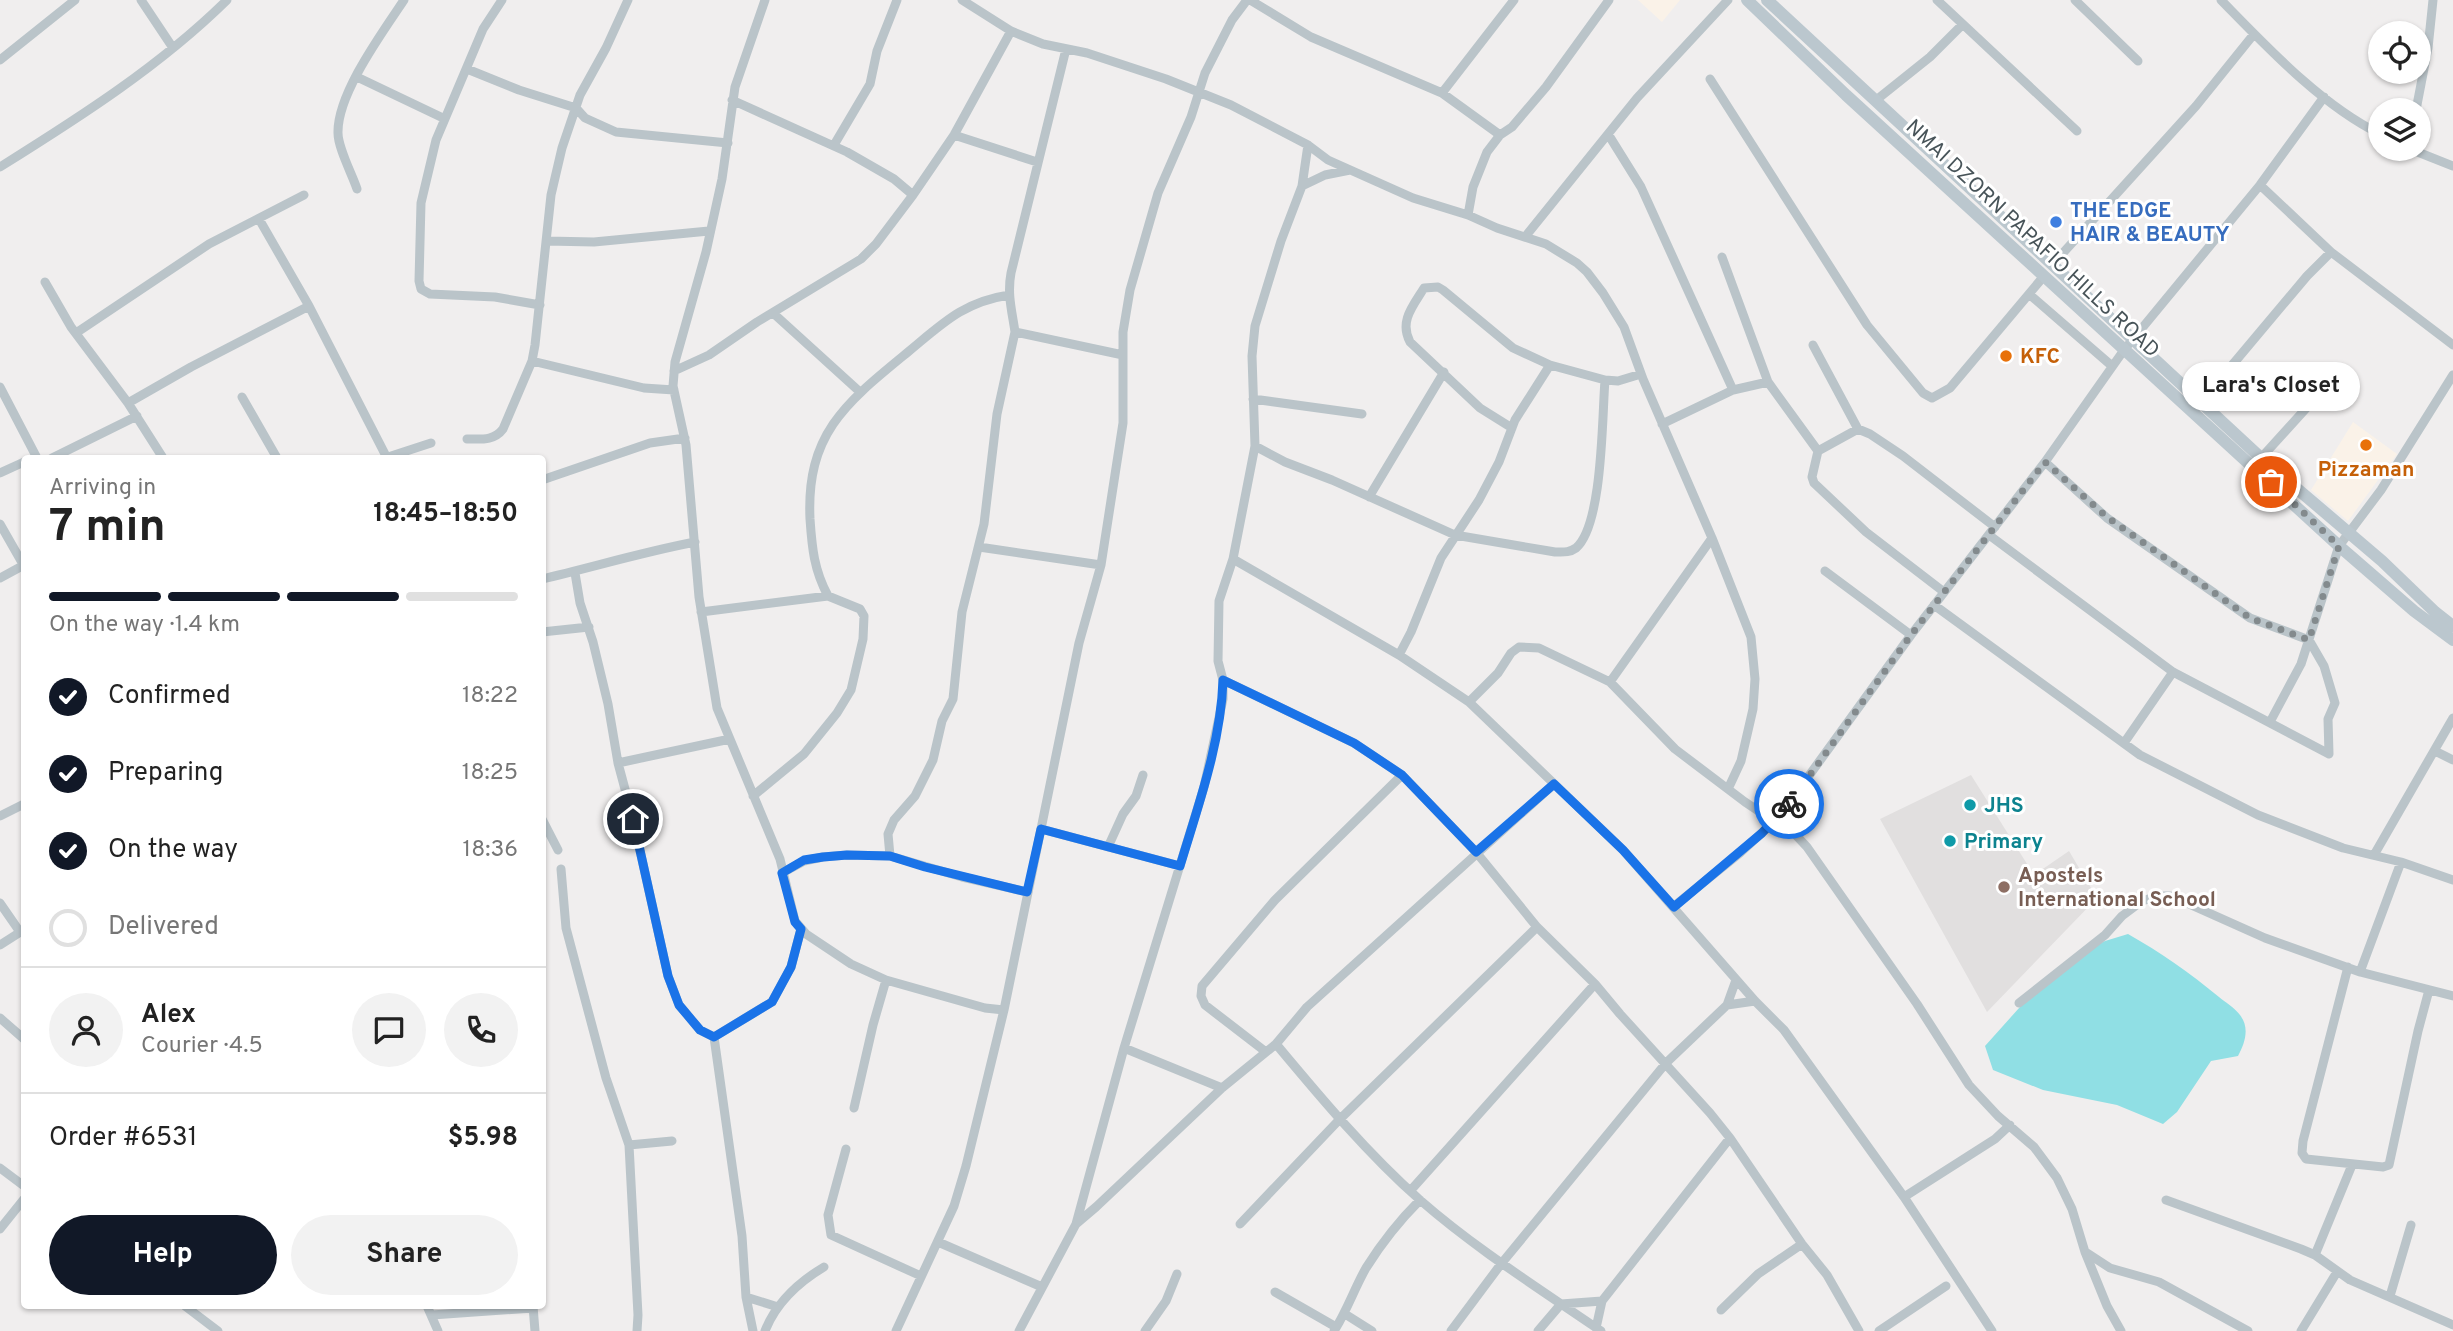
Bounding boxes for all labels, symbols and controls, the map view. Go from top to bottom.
map controls [2368,21,2431,161]
button: locate [2368,21,2431,84]
button: layers [2368,98,2431,161]
street label: NMAI DZORN PAPAFIO HILLS ROAD [1899,114,2165,364]
place label: THE EDGE HAIR & BEAUTY [2070,198,2230,249]
marker: THE EDGE HAIR & BEAUTY [2048,214,2064,230]
place label: KFC [2020,344,2060,371]
marker: KFC [1998,348,2014,364]
callout: Lara's Closet [2182,363,2360,412]
text: Lara's Closet [2202,372,2340,401]
marker: Pizzaman [2358,437,2374,453]
pin [2241,452,2301,512]
place label: Pizzaman [2318,457,2414,484]
icon: bag [2252,463,2290,501]
text: Arriving in [49,474,156,503]
text: 18:45–18:50 [373,498,518,531]
text: 7 min [49,499,166,558]
text: On the way · 1.4 km [49,611,240,640]
icon: check [49,678,87,716]
text: Confirmed [108,680,231,713]
text: 18:22 [462,682,518,711]
icon: check [49,755,87,793]
text: Preparing [108,757,223,790]
text: 18:25 [462,759,518,788]
courier [1754,769,1824,839]
icon: bike [1770,785,1808,823]
pin [603,789,663,849]
place label: JHS [1984,793,2024,820]
marker: JHS [1962,797,1978,813]
icon: home [614,800,652,838]
place label: Primary [1964,829,2043,856]
icon: check [49,832,87,870]
marker: Primary [1942,833,1958,849]
text: On the way [108,834,238,867]
text: 18:36 [463,836,518,865]
place label: Apostels International School [2018,863,2216,914]
marker: Apostels International School [1996,879,2012,895]
text: Delivered [108,911,219,944]
button: person [49,993,123,1067]
button: chat [352,993,426,1067]
button: phone [444,993,518,1067]
text: Alex [141,999,196,1032]
text: Courier · 4.5 [141,1032,263,1061]
text: Order #6531 [49,1122,197,1155]
text: $5.98 [448,1122,518,1155]
button: Help [49,1215,277,1295]
button: Share [291,1215,518,1295]

